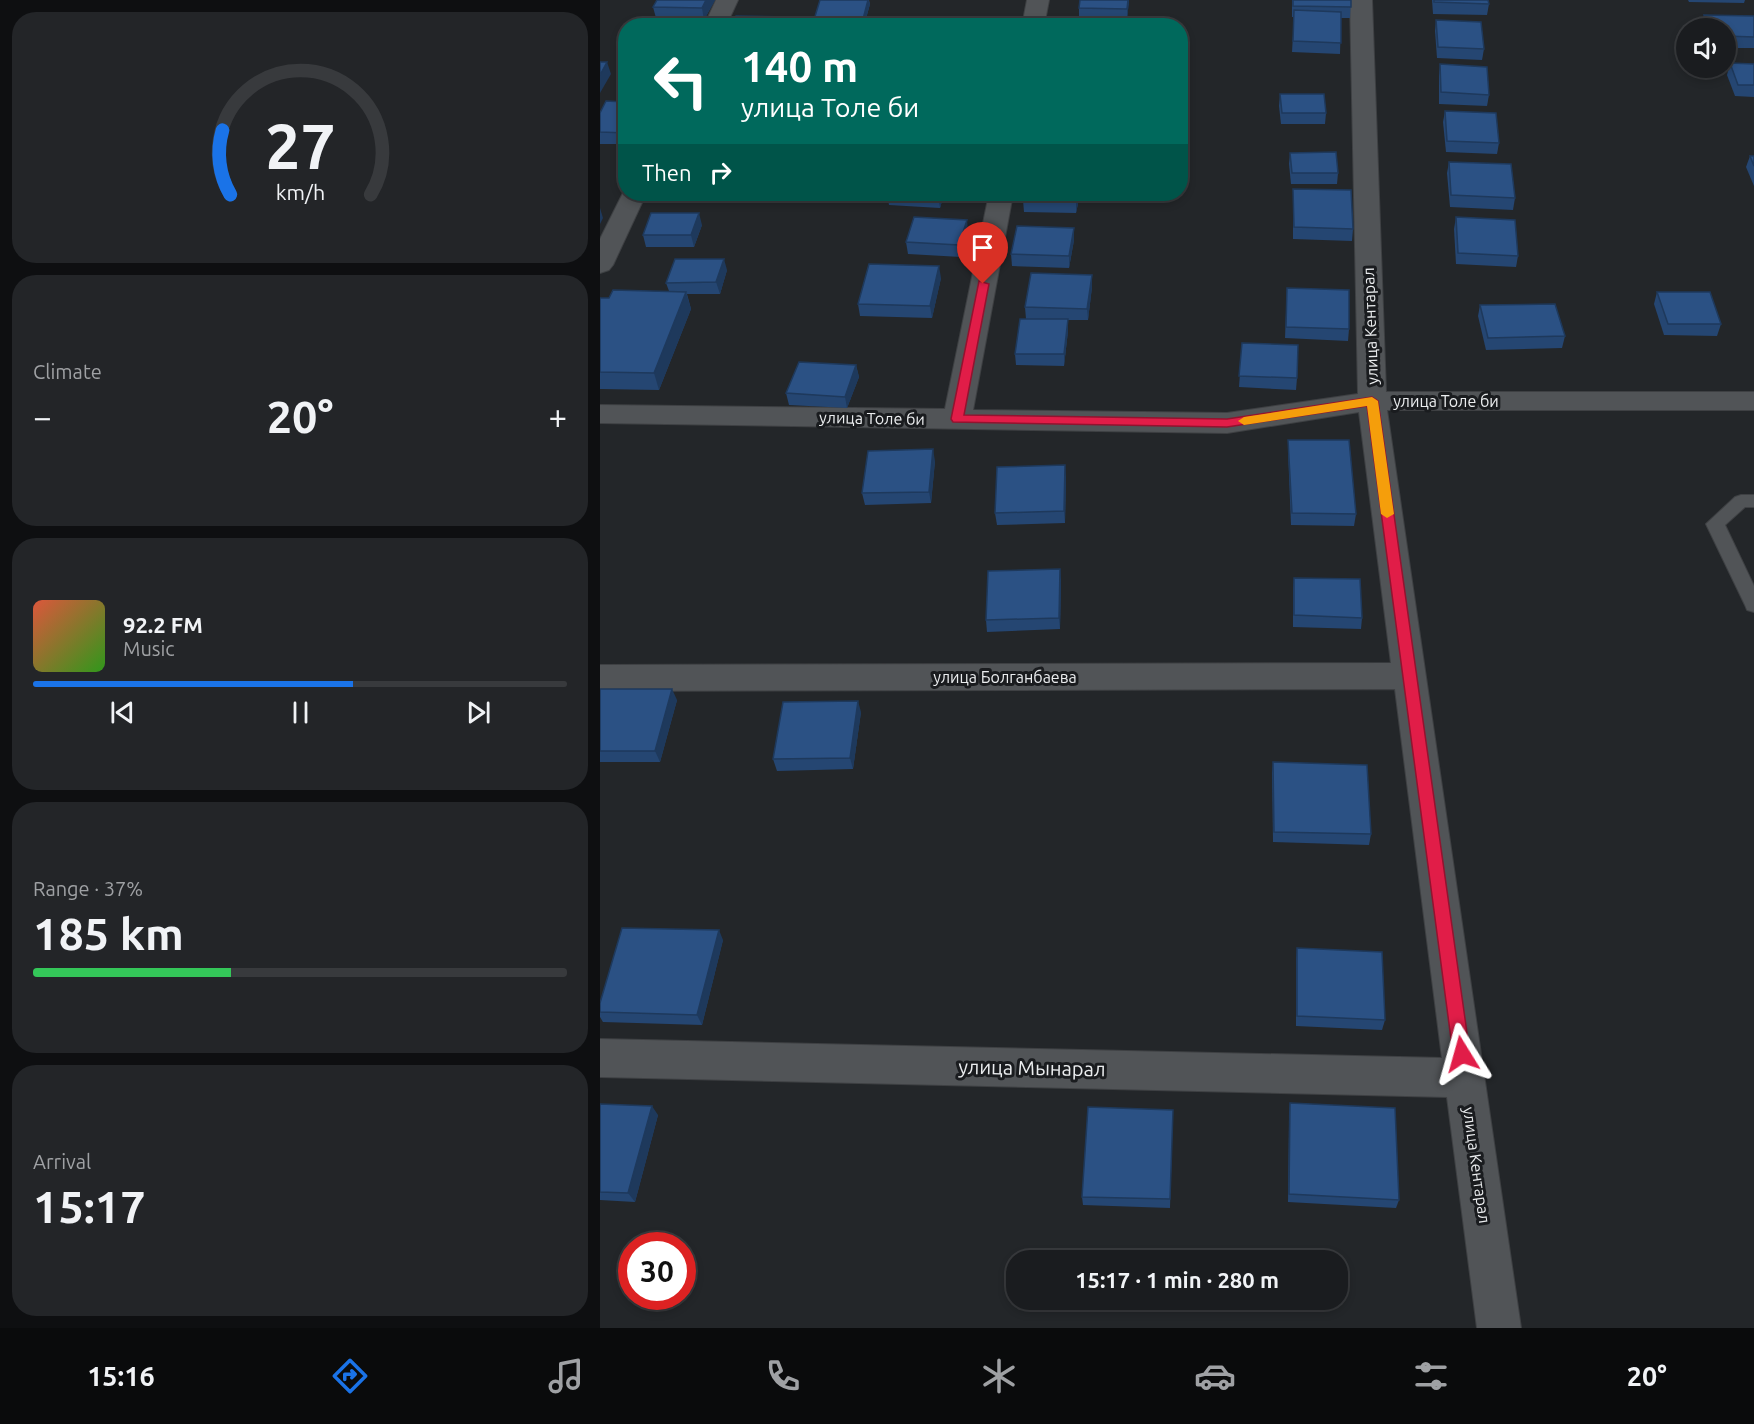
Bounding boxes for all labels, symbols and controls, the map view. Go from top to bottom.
map controls [1676,18,1736,78]
button: sound [1676,18,1736,78]
icon: left [642,42,720,120]
text: 140 m [741,43,858,90]
text: улица Толе би [741,92,919,122]
text: 27 [265,111,335,181]
icon: right [704,156,737,189]
text: Then [642,160,692,185]
text: km/h [275,180,325,204]
pin [957,222,1008,284]
icon: arrive [966,231,999,264]
street label: улица Кентарал [1359,267,1381,385]
text: Climate [33,360,102,383]
text: 20° [267,391,333,442]
street label: улица Толе би [1393,392,1499,410]
text: − [33,398,52,435]
text: + [548,398,567,435]
street label: улица Толе би [819,408,925,428]
text: 92.2 FM [123,612,203,637]
text: Music [123,637,175,660]
street label: улица Болганбаева [933,668,1077,686]
icon: previous [106,696,139,729]
icon: pause [284,696,317,729]
icon: next [462,696,495,729]
text: Range · 37% [33,877,143,900]
text: 185 km [33,908,184,959]
position arrow [1430,1022,1494,1086]
street label: улица Мынарал [958,1055,1106,1080]
street label: улица Кентарал [1460,1106,1494,1224]
text: Arrival [33,1150,91,1173]
text: 15:17 [33,1181,146,1232]
speed limit sign: 30 [618,1232,696,1310]
text: 15:17 · 1 min · 280 m [1075,1267,1279,1292]
icon: directions [329,1355,371,1397]
icon: music [545,1355,587,1397]
icon: phone [762,1355,804,1397]
icon: climate [978,1355,1020,1397]
icon: car [1194,1355,1236,1397]
icon: filters [1410,1355,1452,1397]
text: 15:16 [87,1361,155,1391]
text: 20° [1627,1361,1667,1391]

